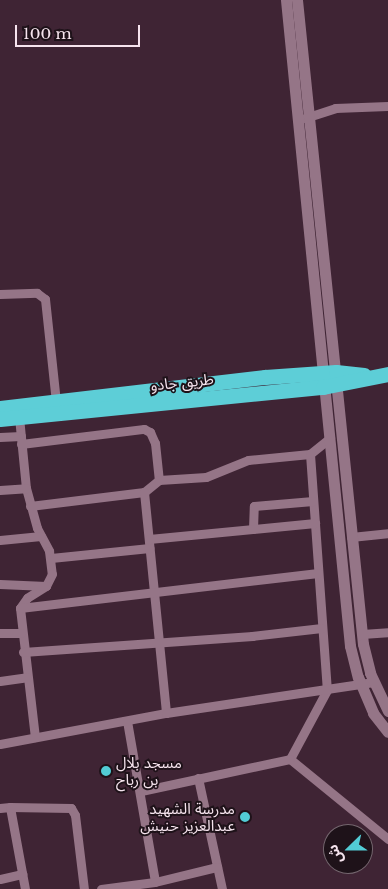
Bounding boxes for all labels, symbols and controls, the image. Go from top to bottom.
scale bar [18,15,142,47]
text: 100 m [23,24,72,43]
street label: طريق جادو [149,370,215,394]
place label: مسجد بلال بن رباح [116,753,182,788]
marker: مسجد بلال بن رباح [100,765,112,777]
place label: مدرسة الشهيد عبدالعزيز حنيش [140,799,235,834]
marker: مدرسة الشهيد عبدالعزيز حنيش [239,811,251,823]
north arrow [323,824,373,874]
text: ش [323,842,347,867]

